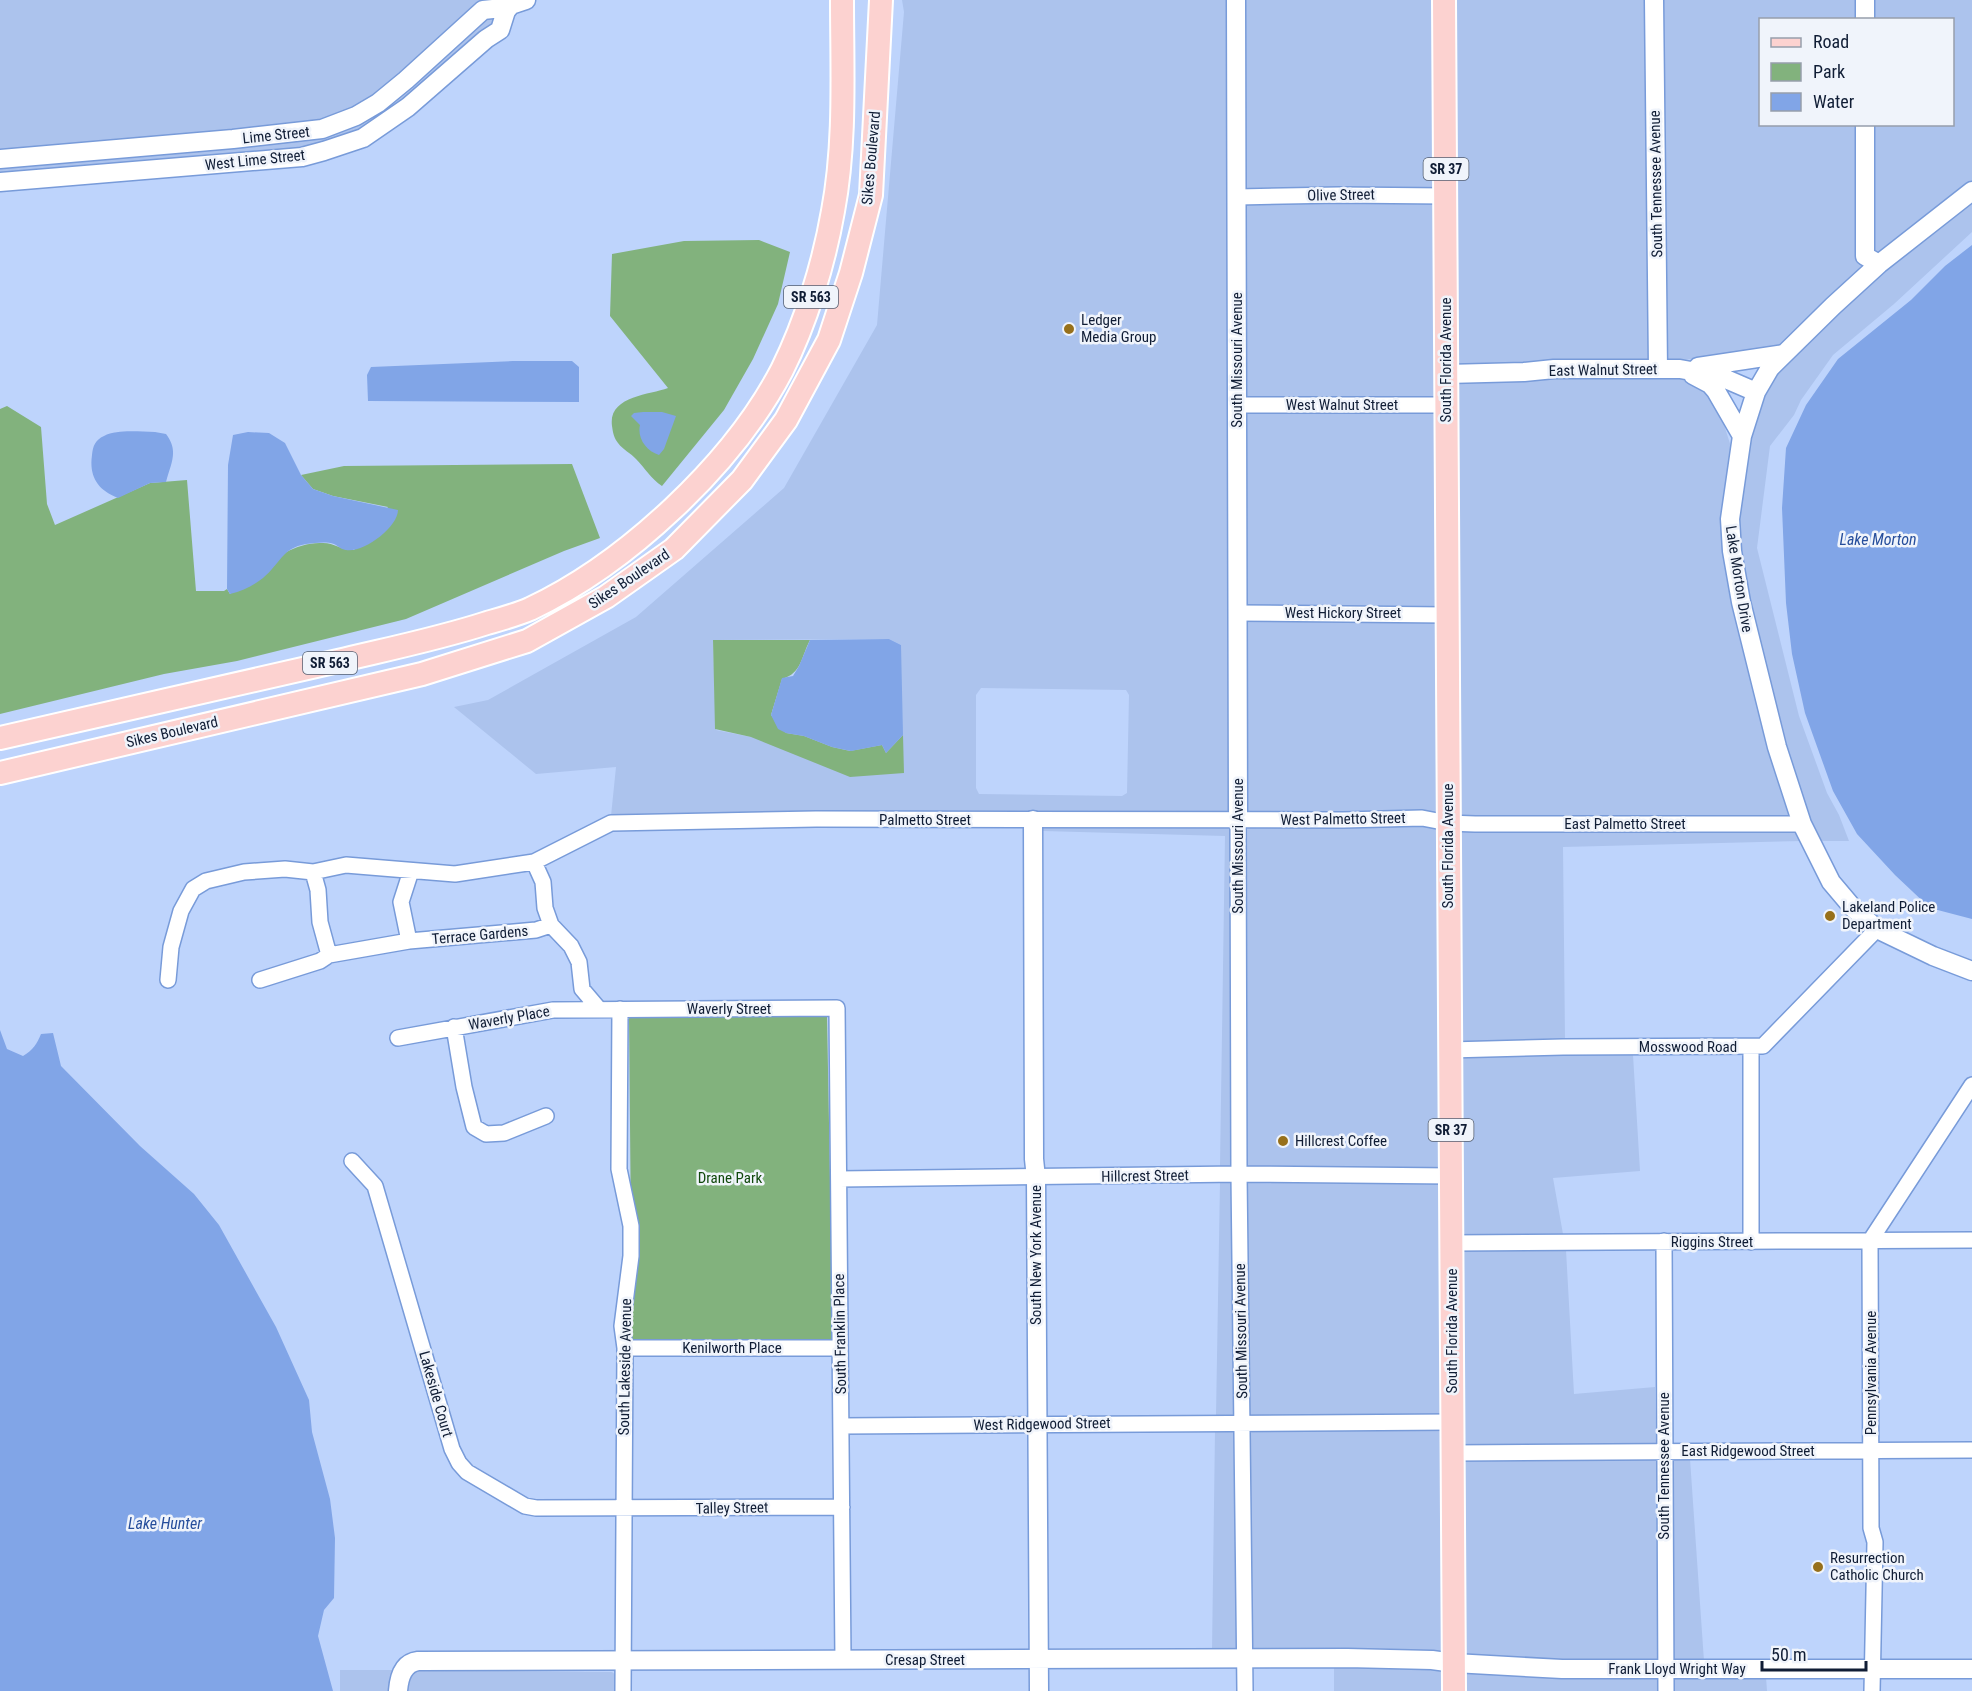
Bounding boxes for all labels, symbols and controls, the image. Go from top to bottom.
legend [1759,18,1954,126]
text: Road [1813,31,1849,52]
text: Park [1813,61,1845,82]
text: Water [1813,91,1855,112]
street label: Sikes Boulevard [858,110,884,206]
street label: South Tennessee Avenue [1646,110,1666,258]
street label: Lime Street [241,123,311,147]
street label: West Lime Street [204,146,306,174]
road number: SR 37 [1424,158,1468,180]
street label: Olive Street [1307,185,1375,205]
road number: SR 563 [784,286,838,308]
street label: South Missouri Avenue [1228,292,1246,428]
street label: South Florida Avenue [1437,297,1455,423]
place label: Ledger Media Group [1081,311,1156,346]
marker: Ledger Media Group [1062,322,1076,336]
street label: East Walnut Street [1548,360,1658,380]
street label: West Walnut Street [1286,396,1398,414]
street label: Lake Morton Drive [1722,524,1756,634]
water label: Lake Morton [1840,530,1916,549]
street label: Sikes Boulevard [585,545,673,613]
street label: West Hickory Street [1285,604,1401,622]
road number: SR 563 [303,652,357,674]
street label: Sikes Boulevard [124,713,220,751]
street label: South Missouri Avenue [1229,778,1247,914]
street label: South Florida Avenue [1439,783,1457,909]
street label: West Palmetto Street [1280,809,1406,829]
street label: Palmetto Street [879,811,971,829]
street label: East Palmetto Street [1564,815,1686,833]
place label: Lakeland Police Department [1842,898,1935,933]
marker: Lakeland Police Department [1823,909,1837,923]
street label: Terrace Gardens [431,922,529,948]
street label: Waverly Street [687,1000,771,1018]
street label: Waverly Place [467,1002,551,1034]
street label: Mosswood Road [1639,1038,1737,1056]
road number: SR 37 [1428,1119,1474,1141]
place label: Hillcrest Coffee [1295,1132,1387,1150]
marker: Hillcrest Coffee [1276,1134,1290,1148]
street label: Hillcrest Street [1101,1166,1189,1186]
park label: Drane Park [698,1169,762,1187]
street label: South New York Avenue [1027,1185,1045,1325]
street label: Riggins Street [1671,1233,1753,1251]
street label: South Missouri Avenue [1231,1263,1251,1399]
street label: South Florida Avenue [1443,1268,1461,1394]
street label: South Franklin Place [830,1274,850,1394]
street label: South Lakeside Avenue [615,1298,635,1436]
street label: Pennsylvania Avenue [1862,1311,1880,1435]
street label: Kenilworth Place [682,1339,782,1357]
street label: Lakeside Court [415,1349,457,1439]
street label: South Tennessee Avenue [1655,1392,1673,1540]
street label: West Ridgewood Street [973,1414,1111,1434]
street label: East Ridgewood Street [1681,1442,1815,1460]
street label: Talley Street [695,1498,769,1518]
water label: Lake Hunter [128,1514,203,1533]
place label: Resurrection Catholic Church [1830,1549,1924,1584]
marker: Resurrection Catholic Church [1811,1560,1825,1574]
scale bar [1762,1634,1866,1672]
text: 50 m [1771,1644,1806,1665]
street label: Cresap Street [885,1651,965,1669]
street label: Frank Lloyd Wright Way [1608,1660,1746,1678]

